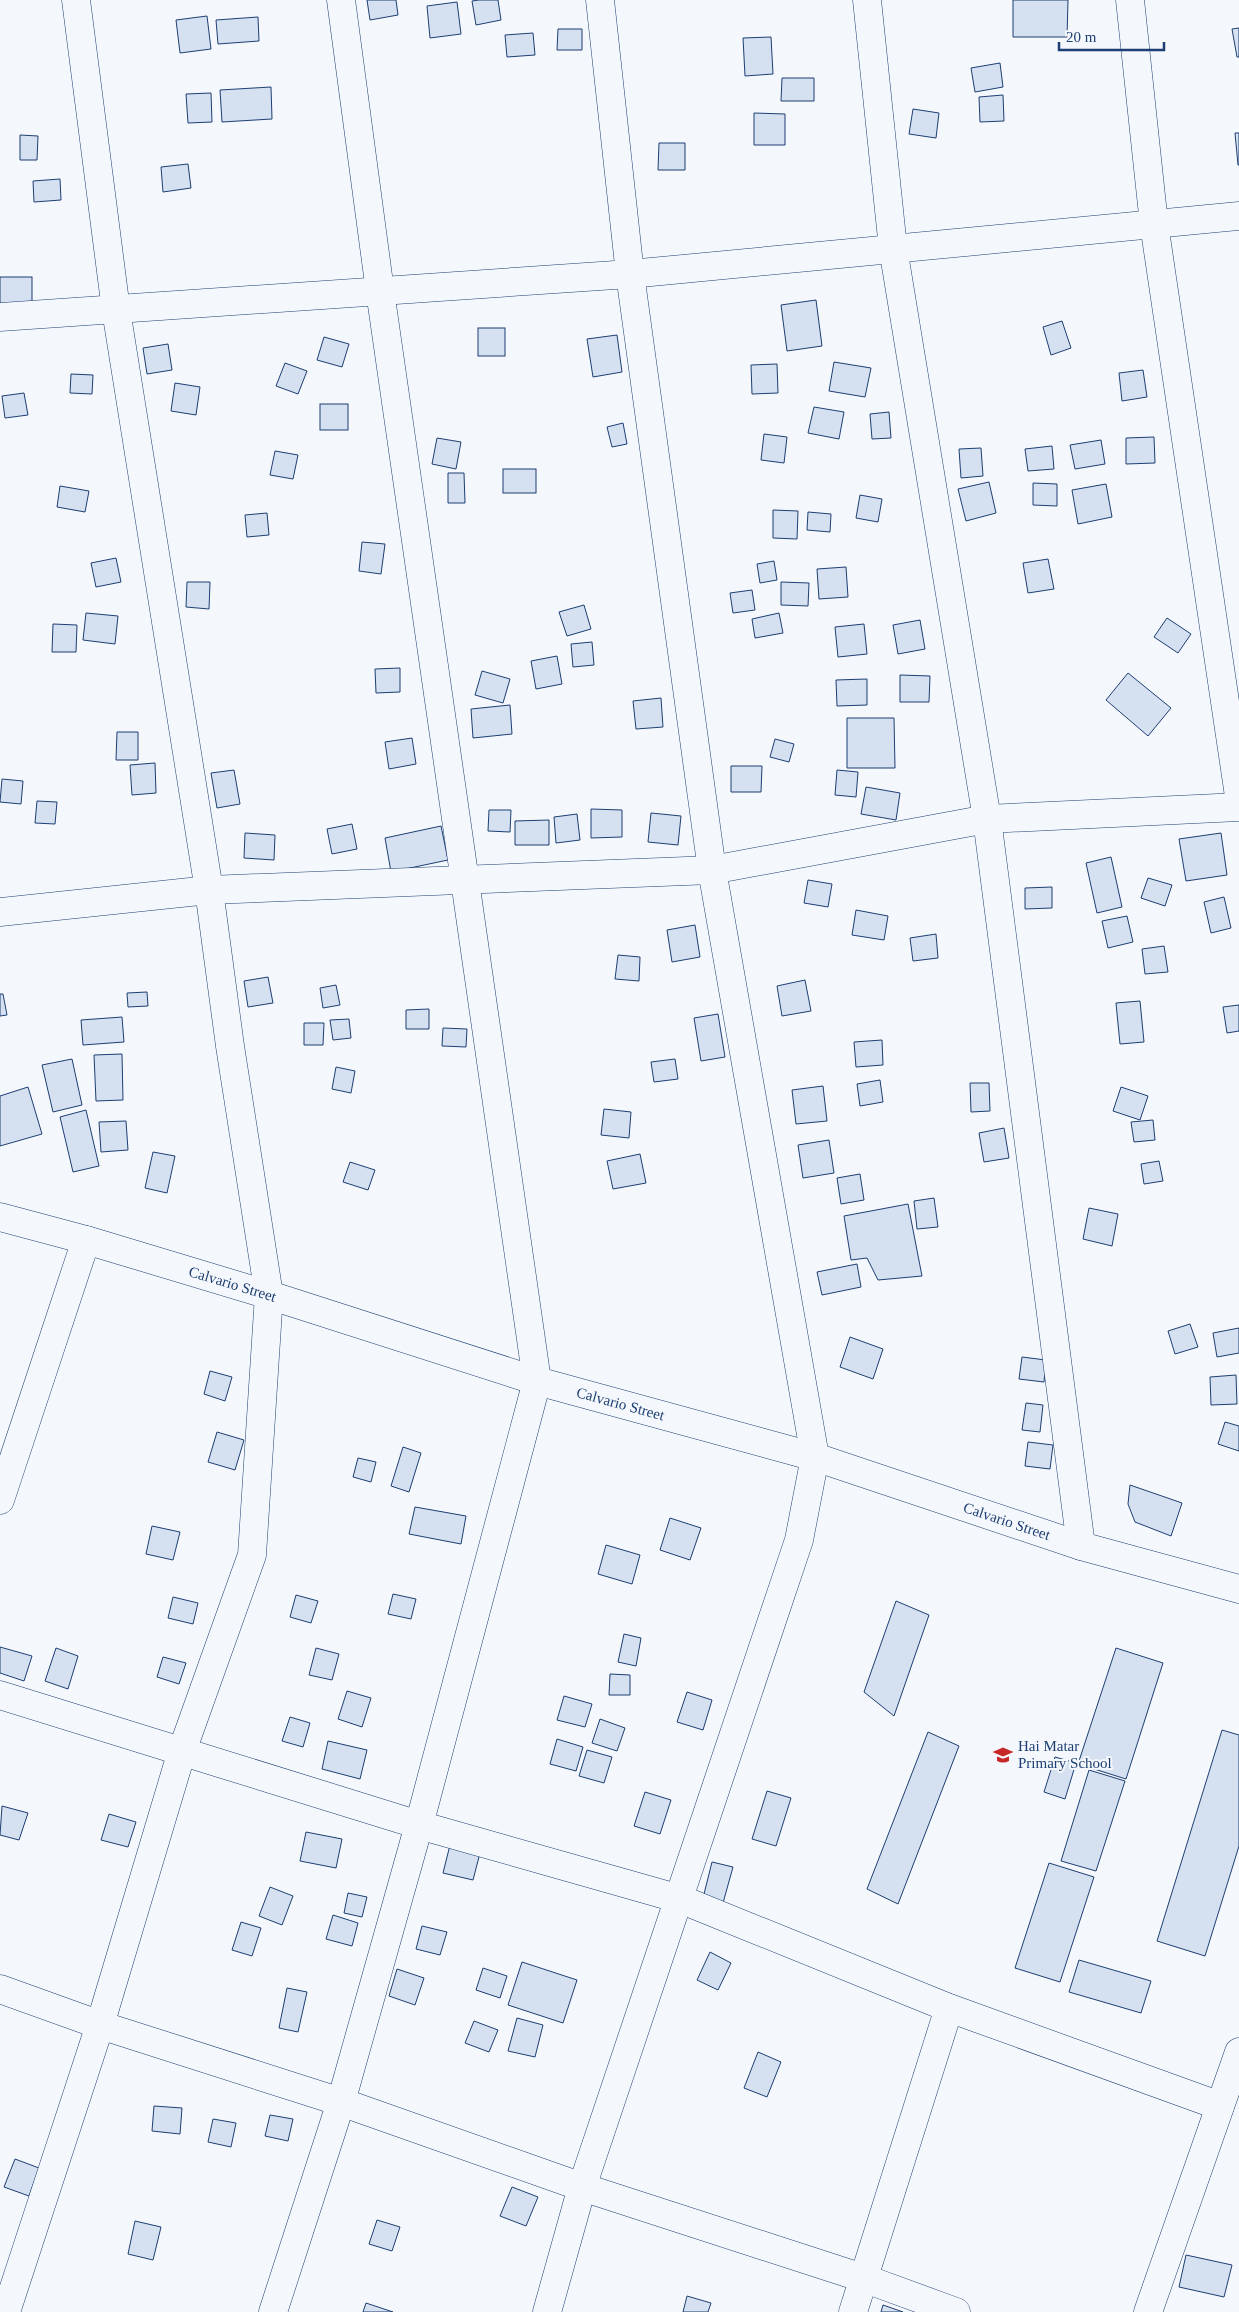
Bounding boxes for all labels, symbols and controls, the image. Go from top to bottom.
scale bar [1059,20,1164,52]
text: 20 m [1066,29,1097,45]
street label: Calvario Street [187,1263,279,1305]
street label: Calvario Street [575,1384,667,1424]
street label: Calvario Street [961,1499,1053,1543]
place label: Hai Matar Primary School [1018,1738,1112,1771]
school or university icon: Hai Matar Primary School [992,1744,1014,1766]

